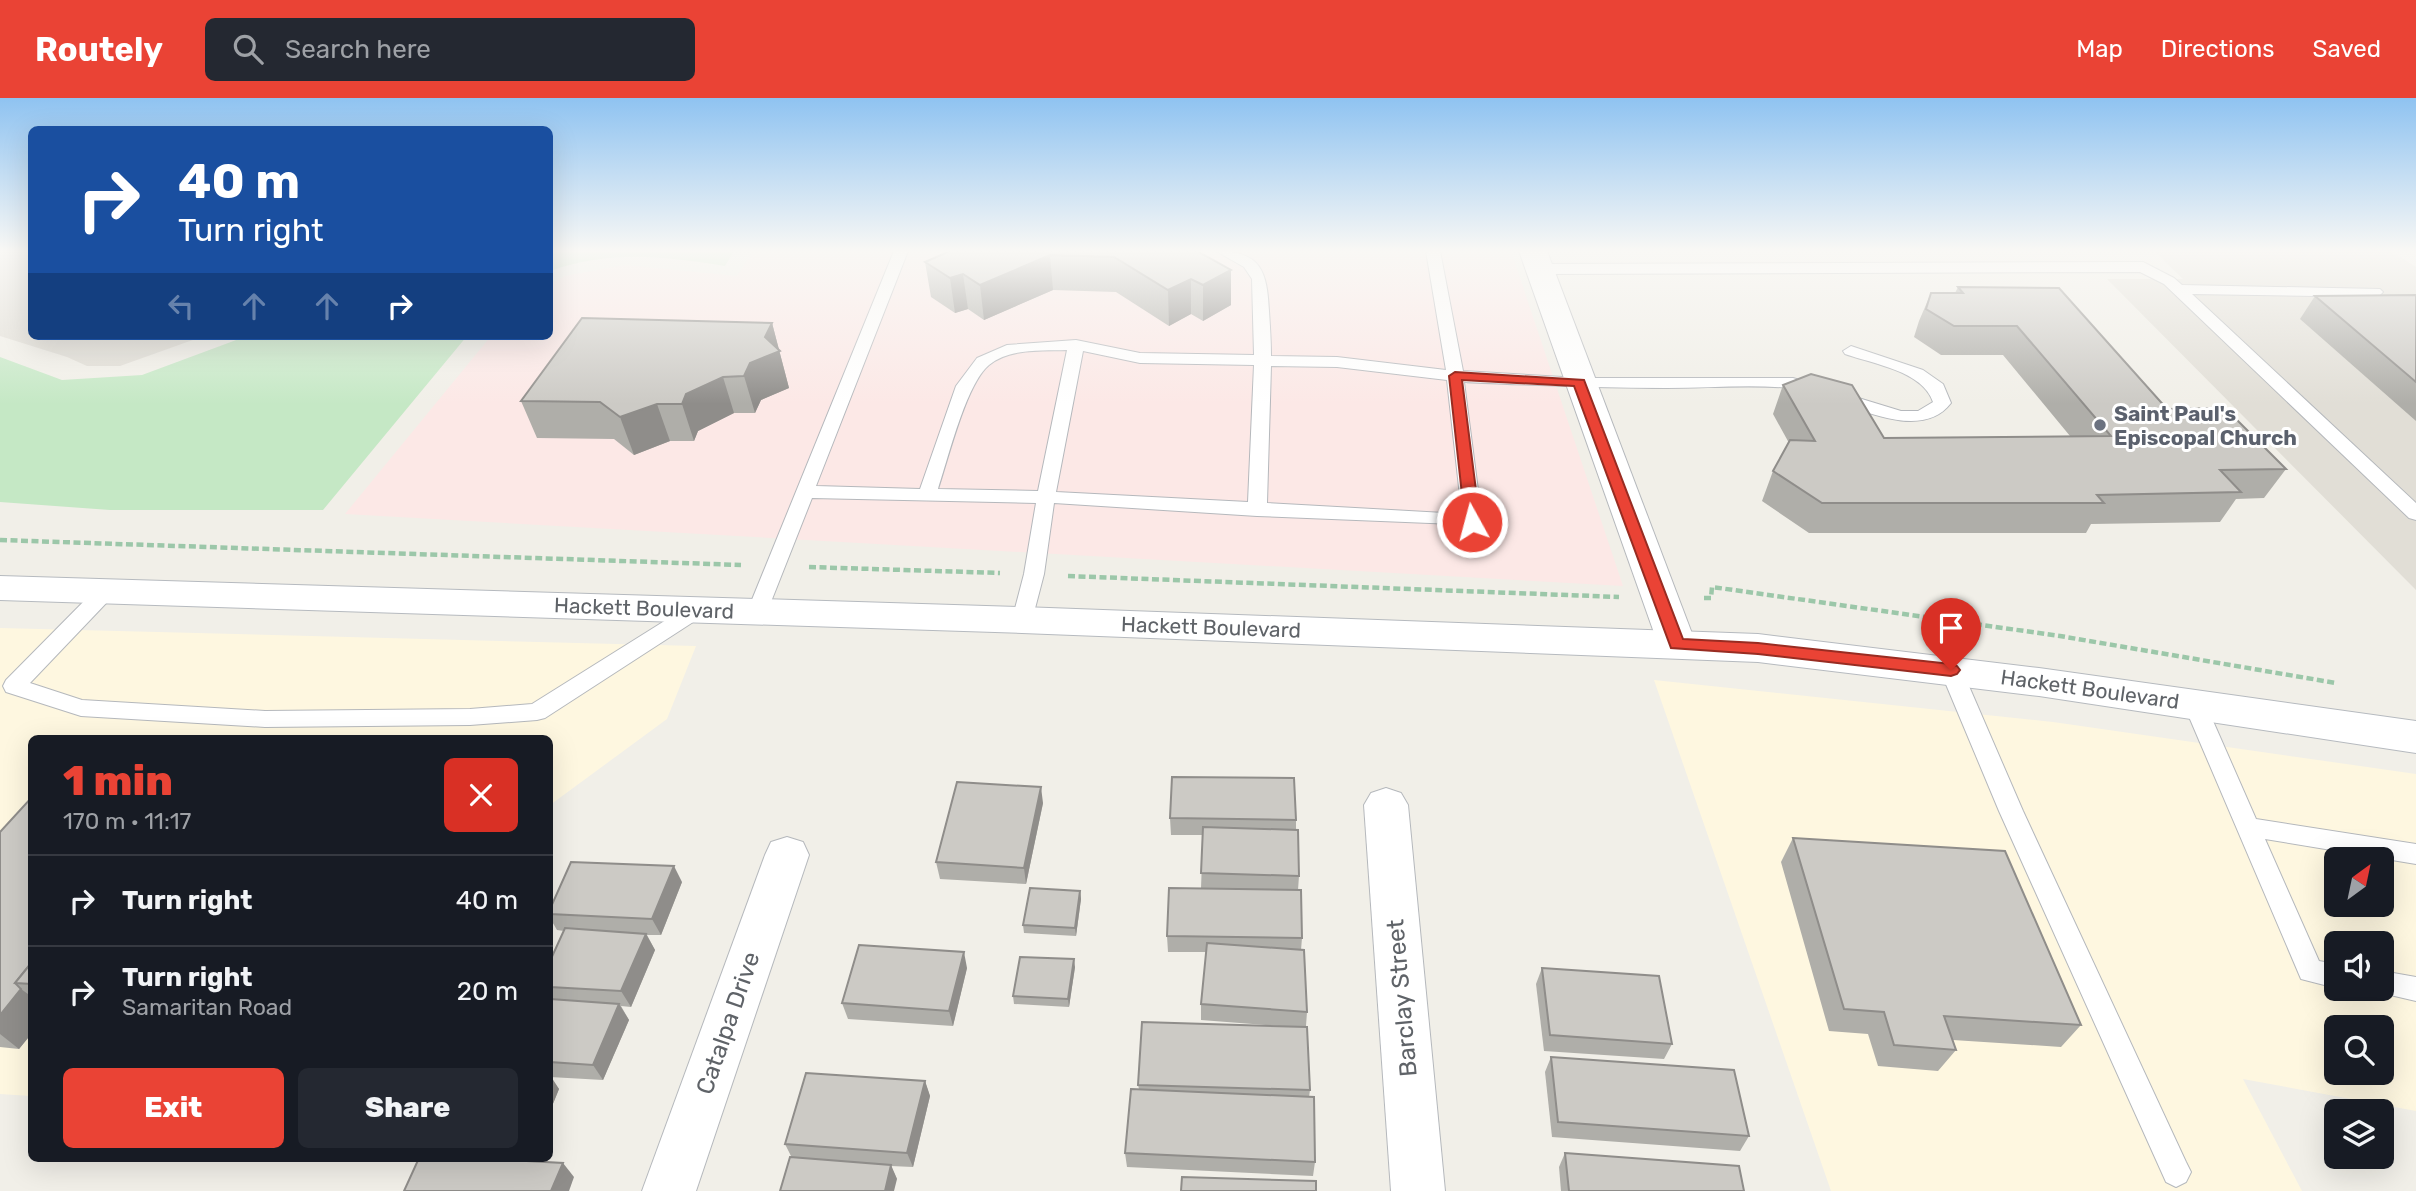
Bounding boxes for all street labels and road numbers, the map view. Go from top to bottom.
street label: Hackett Boulevard [554,592,734,624]
street label: Hackett Boulevard [1121,611,1301,643]
street label: Hackett Boulevard [1999,664,2181,714]
street label: Barclay Street [1381,918,1423,1078]
street label: Catalpa Drive [691,948,765,1098]

